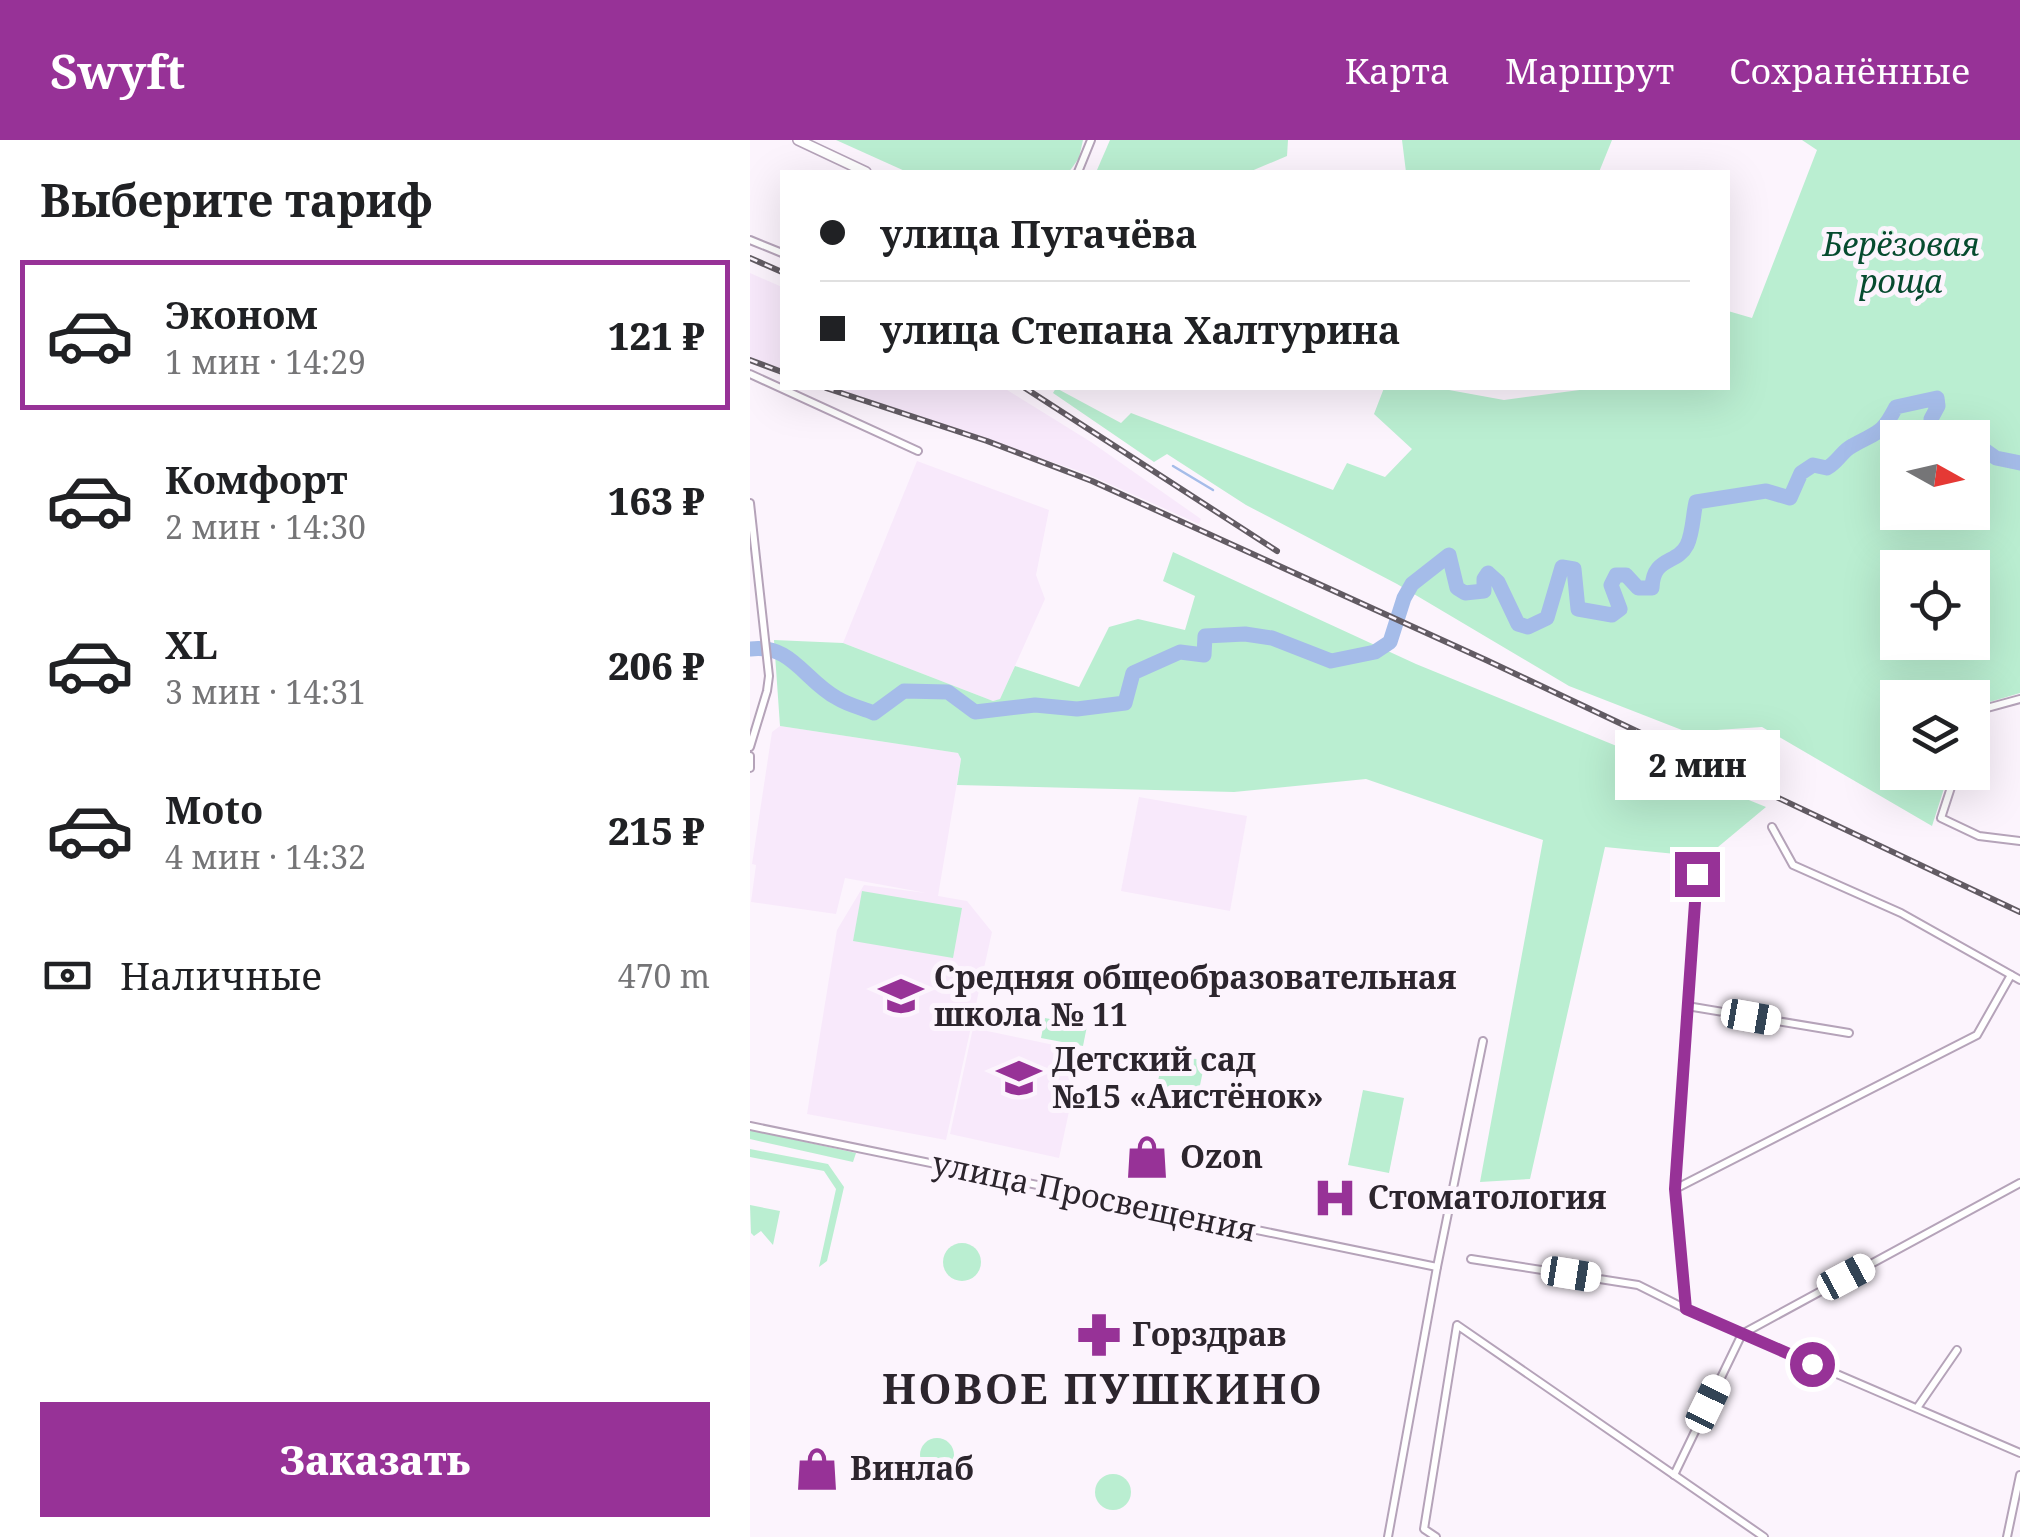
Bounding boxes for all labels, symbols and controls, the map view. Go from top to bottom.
text: Swyft [50,38,185,103]
text: Карта [1345,47,1450,94]
text: Маршрут [1505,47,1674,94]
text: Сохранённые [1729,47,1970,94]
text: Выберите тариф [40,169,433,230]
text: улица Пугачёва [880,207,1198,259]
park label: Берёзовая роща [1821,222,1980,302]
text: Эконом [165,288,318,340]
icon: car [45,290,135,380]
text: улица Степана Халтурина [880,303,1400,355]
text: 121 ₽ [608,309,705,361]
text: 1 мин · 14:29 [165,340,366,383]
north arrow [1880,420,1990,530]
map controls [1880,420,1990,790]
text: Комфорт [165,453,348,505]
icon: car [45,455,135,545]
text: 163 ₽ [608,474,705,526]
text: 2 мин · 14:30 [165,505,366,548]
button: locate [1880,550,1990,660]
text: XL [165,618,218,670]
icon: car [45,620,135,710]
text: 206 ₽ [608,639,705,691]
text: 3 мин · 14:31 [165,670,366,713]
button: layers [1880,680,1990,790]
callout: 2 мин [1614,729,1780,799]
text: 2 мин [1648,743,1747,786]
text: Moto [165,783,263,835]
icon: car [45,785,135,875]
text: 215 ₽ [608,804,705,856]
text: 4 мин · 14:32 [165,835,366,878]
route end [1675,852,1720,897]
icon: cash [40,948,95,1003]
text: Наличные [120,949,322,1001]
text: 470 m [618,954,710,997]
place label: Средняя общеобразовательная школа № 11 [934,955,1457,1035]
school or university icon: Средняя общеобразовательная школа № 11 [877,972,925,1020]
car [1719,997,1783,1037]
place label: Детский сад №15 «Аистёнок» [1052,1037,1324,1117]
school or university icon: Детский сад №15 «Аистёнок» [995,1054,1043,1102]
shop icon: Ozon [1123,1133,1171,1181]
place label: Ozon [1180,1134,1263,1177]
street label: улица Просвещения [928,1140,1260,1251]
hospital icon: Стоматология [1311,1174,1359,1222]
place label: Стоматология [1368,1175,1606,1218]
car [1812,1250,1880,1304]
car [1539,1254,1603,1294]
pharmacy icon: Горздрав [1075,1311,1123,1359]
place label: Горздрав [1132,1312,1286,1355]
route start [1790,1342,1835,1387]
district label: НОВОЕ ПУШКИНО [882,1359,1324,1416]
car [1681,1370,1735,1438]
button: Заказать [40,1402,710,1517]
shop icon: Винлаб [793,1445,841,1493]
place label: Винлаб [850,1446,974,1489]

